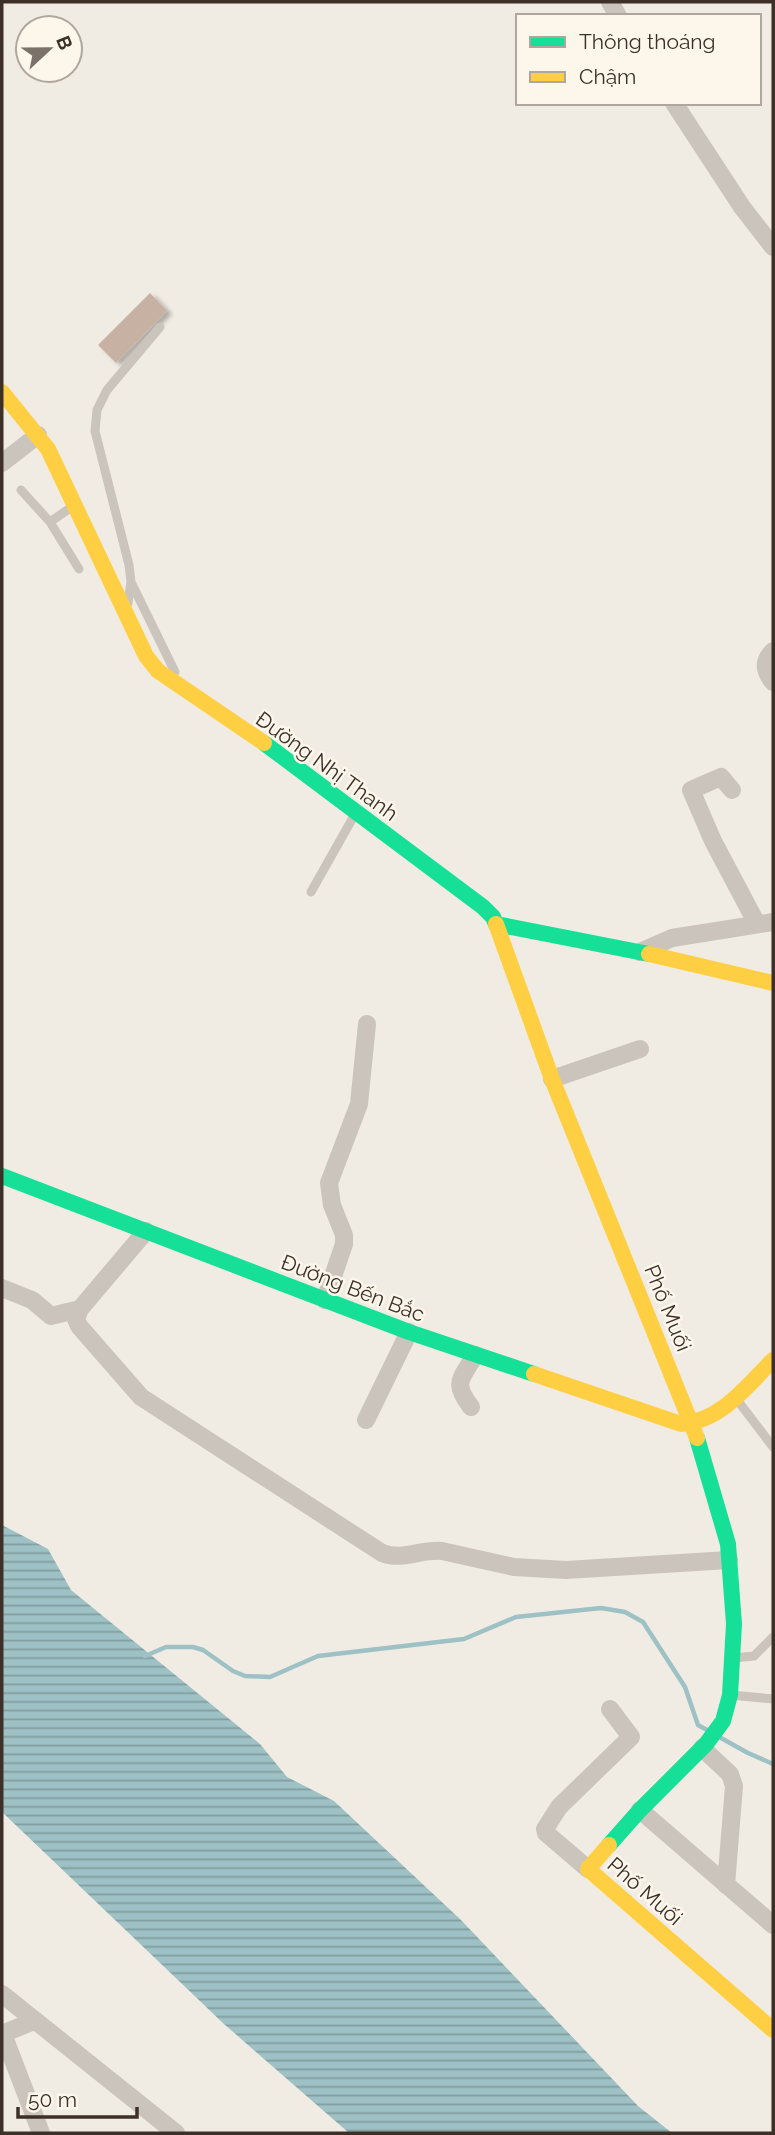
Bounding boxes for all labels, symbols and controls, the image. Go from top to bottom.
north arrow [14,14,84,84]
legend [516,14,761,105]
text: Thông thoáng [579,29,716,54]
text: B [52,33,77,53]
text: Chậm [579,64,636,89]
street label: Đường Nhị Thanh [251,706,403,826]
street label: Đường Bến Bắc [278,1249,428,1327]
street label: Phố Muối [639,1261,697,1355]
street label: Phố Muối [602,1852,688,1930]
scale bar [18,2076,136,2120]
text: 50 m [28,2087,77,2112]

